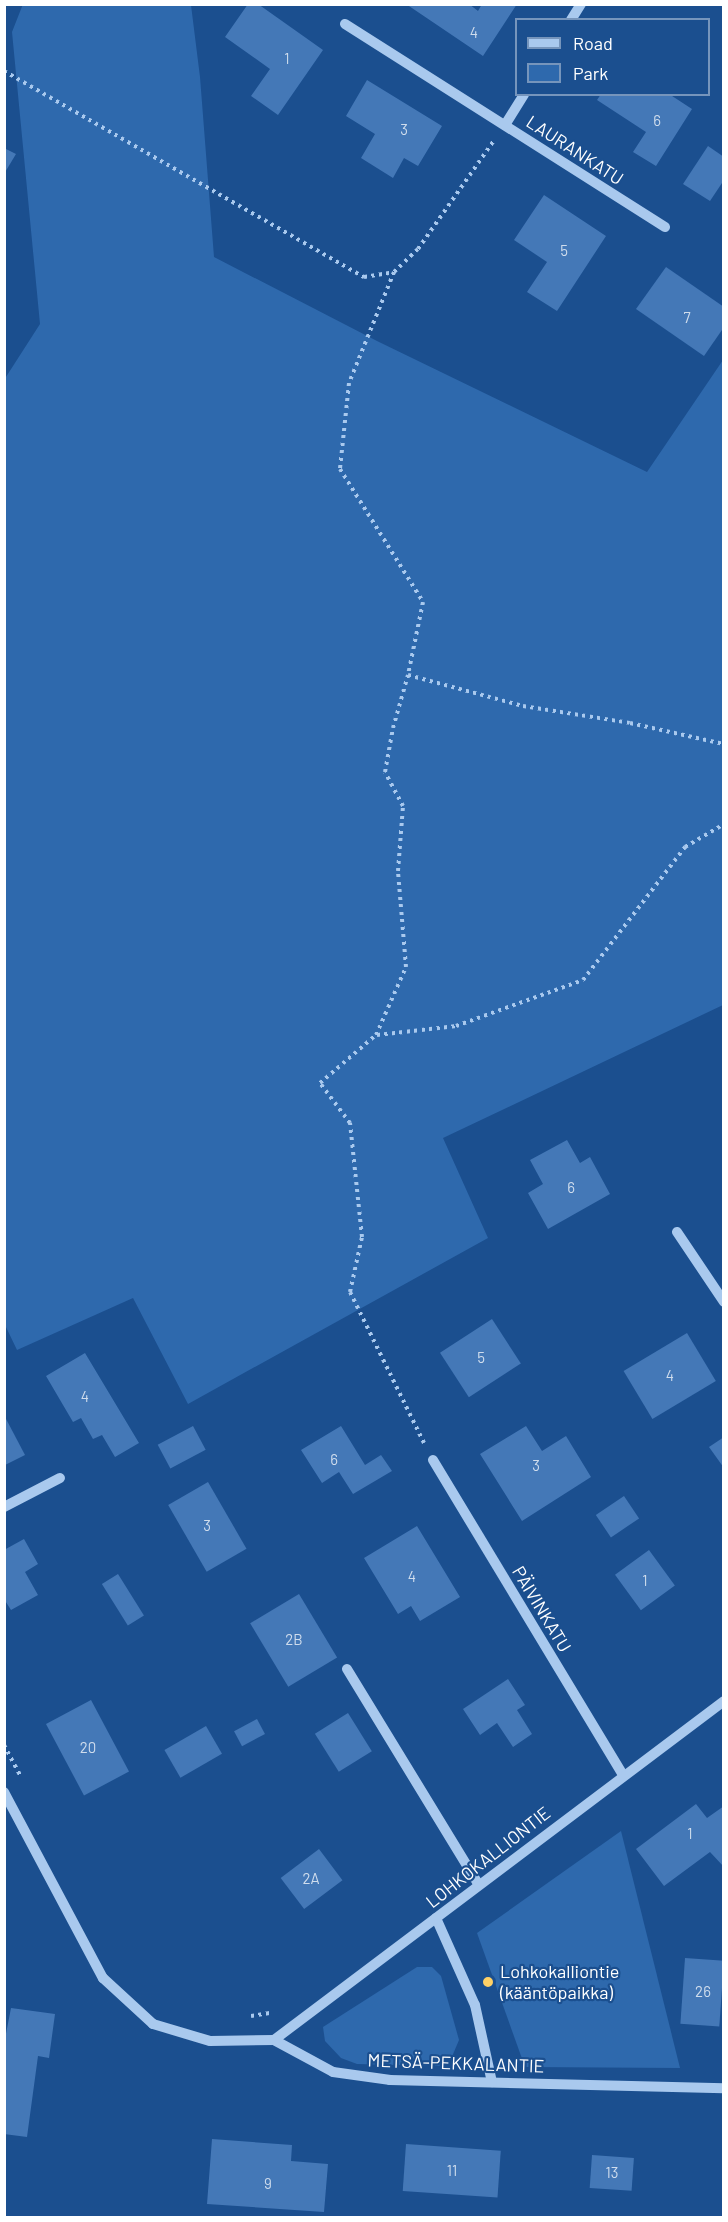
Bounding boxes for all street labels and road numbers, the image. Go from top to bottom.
street label: LAURANKATU [522,111,628,189]
street label: PÄIVINKATU [508,1562,576,1656]
street label: LOHKOKALLIONTIE [422,1802,554,1912]
street label: METSÄ-PEKKALANTIE [367,2049,545,2077]

